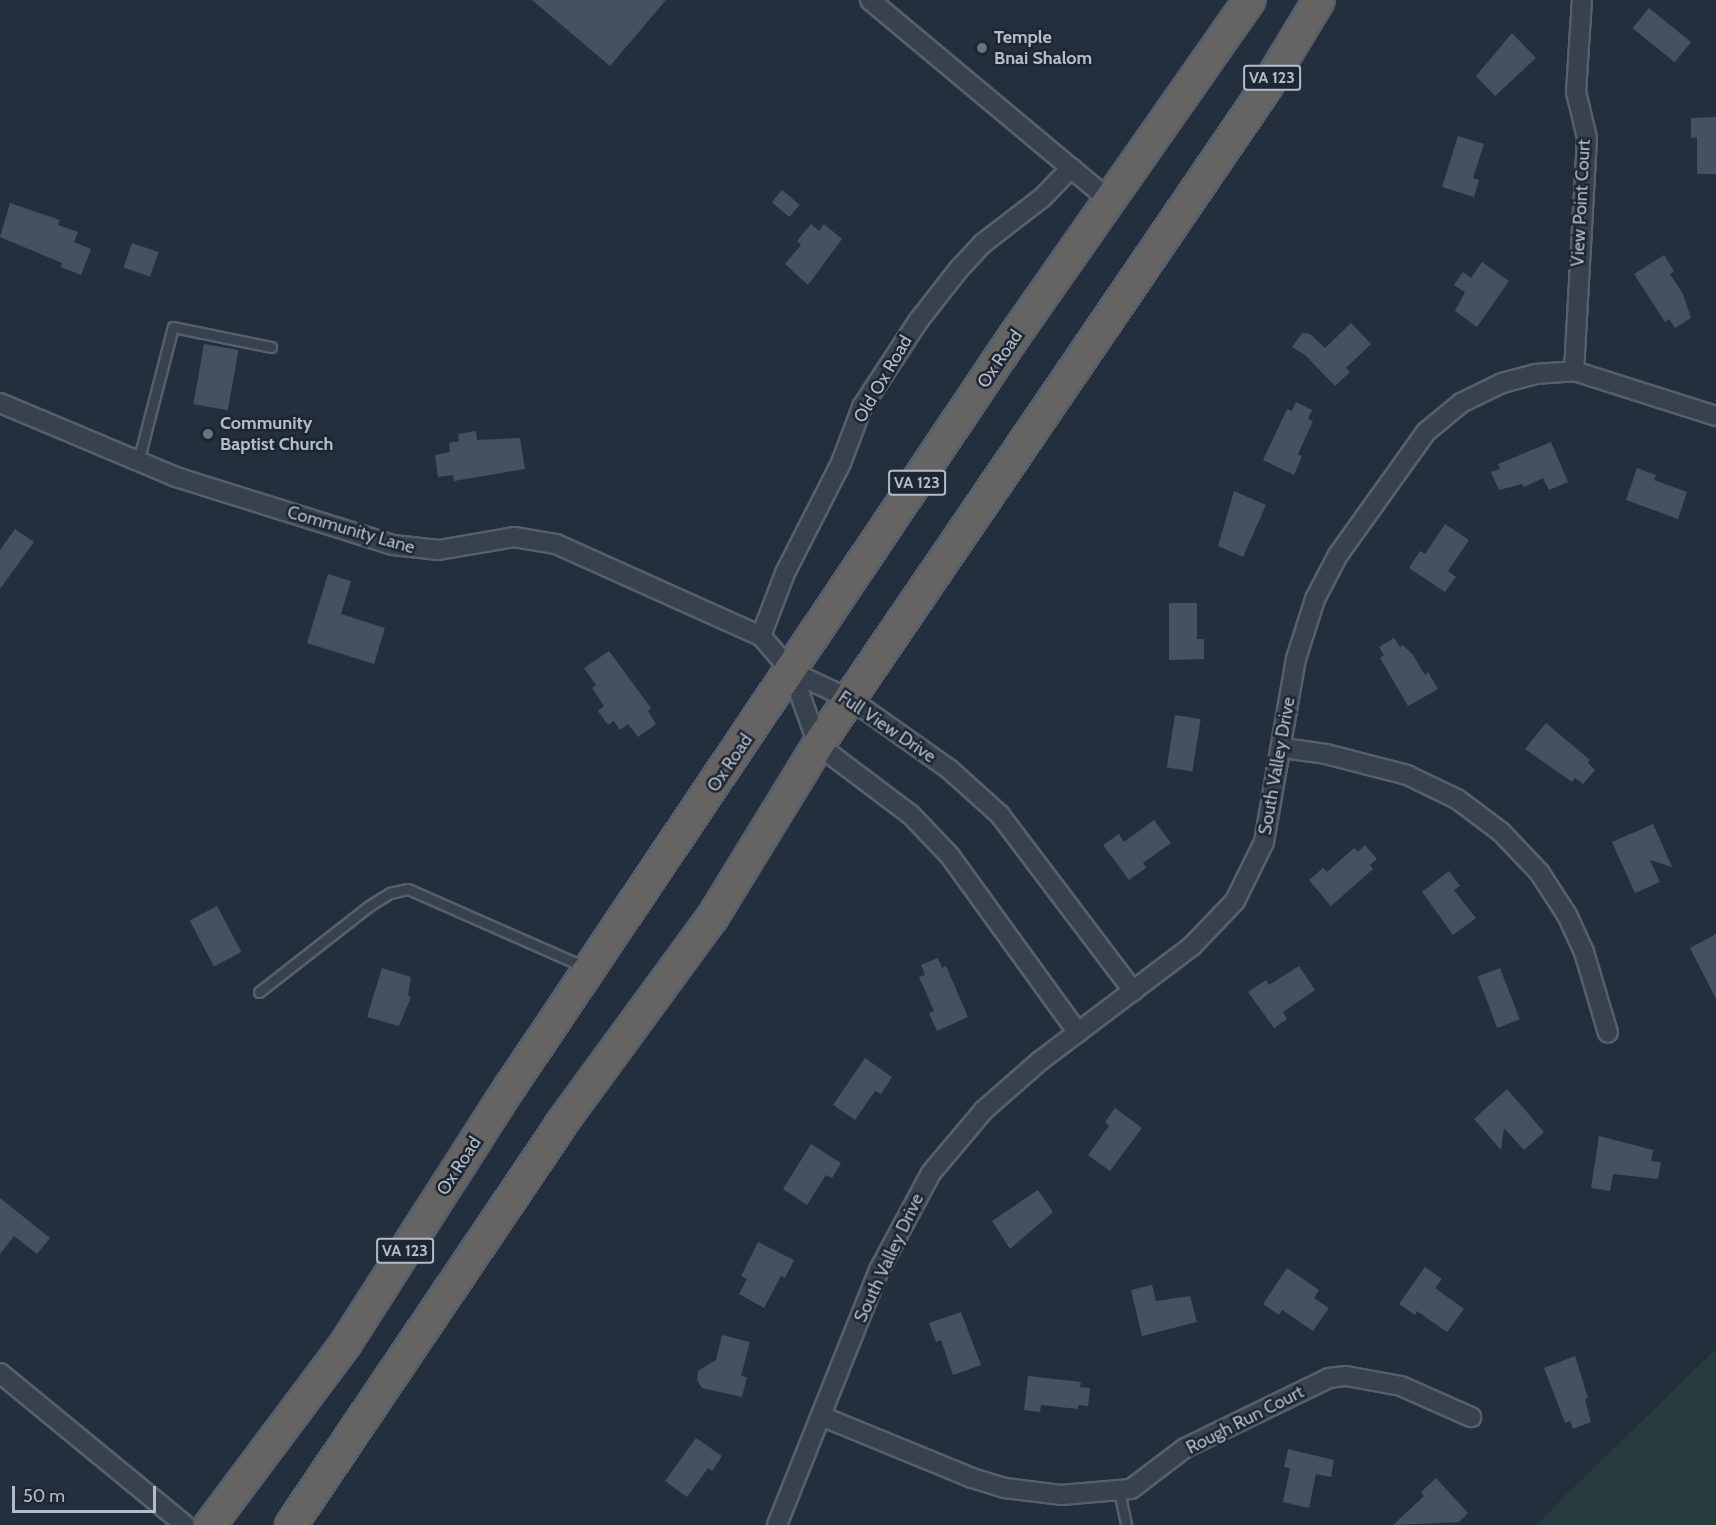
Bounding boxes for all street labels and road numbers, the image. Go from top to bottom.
road number: VA 123 [1242,65,1302,91]
street label: View Point Court [1567,139,1595,267]
street label: Ox Road [973,326,1027,392]
street label: Old Ox Road [849,331,917,427]
road number: VA 123 [887,470,947,496]
street label: Community Lane [285,501,417,559]
street label: Full View Drive [834,686,940,768]
street label: South Valley Drive [1254,695,1300,837]
street label: Ox Road [703,730,757,796]
street label: Ox Road [432,1133,486,1199]
street label: South Valley Drive [850,1190,928,1326]
road number: VA 123 [375,1238,435,1264]
street label: Rough Run Court [1183,1381,1307,1459]

